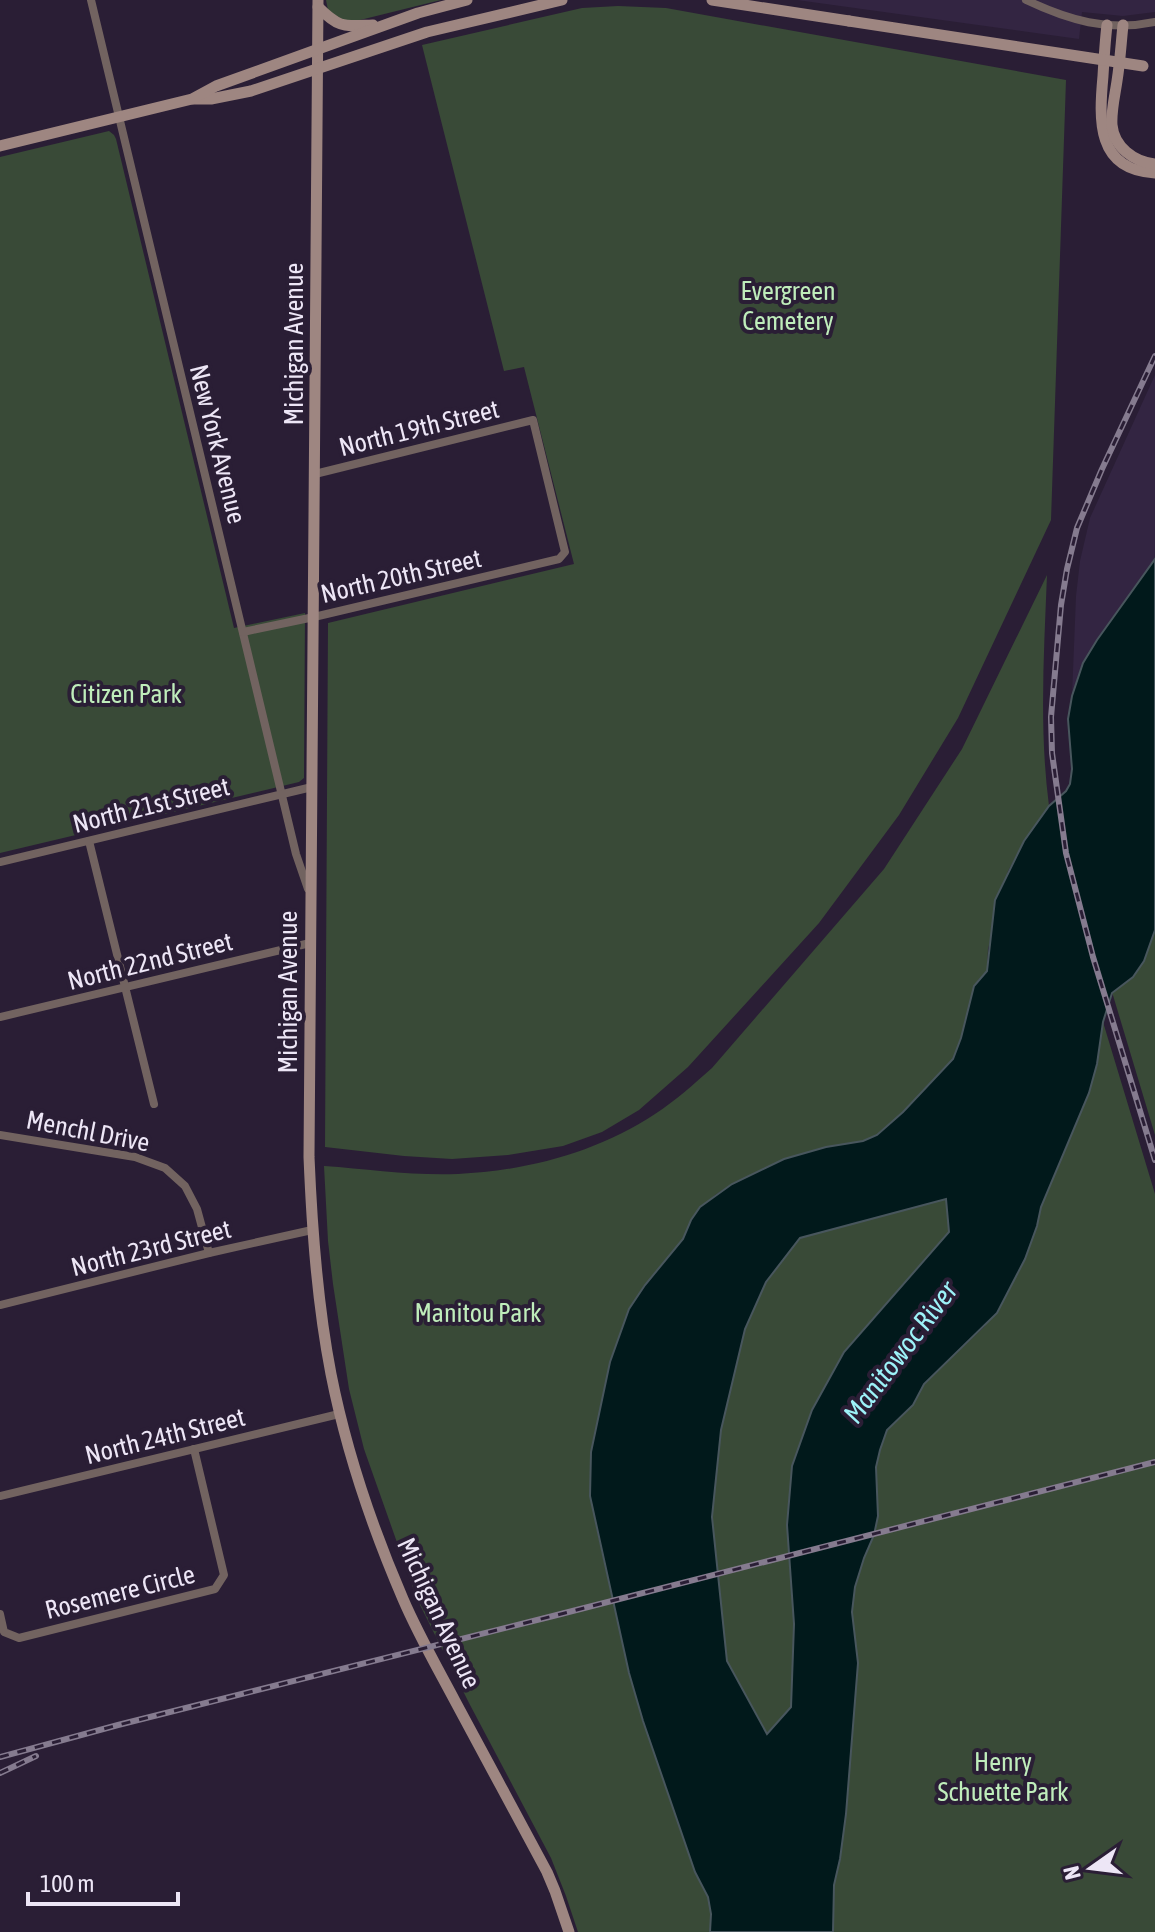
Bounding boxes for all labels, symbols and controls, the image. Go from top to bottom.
street label: Michigan Avenue [279,263,309,425]
park label: Evergreen Cemetery [740,276,836,336]
street label: New York Avenue [184,361,252,527]
street label: North 19th Street [336,394,502,462]
street label: North 20th Street [318,543,484,609]
park label: Citizen Park [70,679,182,709]
street label: North 21st Street [70,771,232,839]
street label: Michigan Avenue [273,911,303,1073]
street label: North 22nd Street [65,926,235,996]
street label: Menchl Drive [24,1104,152,1158]
street label: North 23rd Street [68,1214,234,1282]
water label: Manitowoc River [836,1274,965,1429]
park label: Manitou Park [414,1298,542,1328]
street label: North 24th Street [82,1402,248,1470]
street label: Michigan Avenue [391,1533,487,1693]
street label: Rosemere Circle [42,1559,198,1625]
park label: Henry Schuette Park [937,1747,1069,1807]
north arrow [1051,1828,1131,1908]
scale bar [28,1856,178,1906]
text: N [1057,1863,1086,1882]
text: 100 m [40,1870,94,1897]

